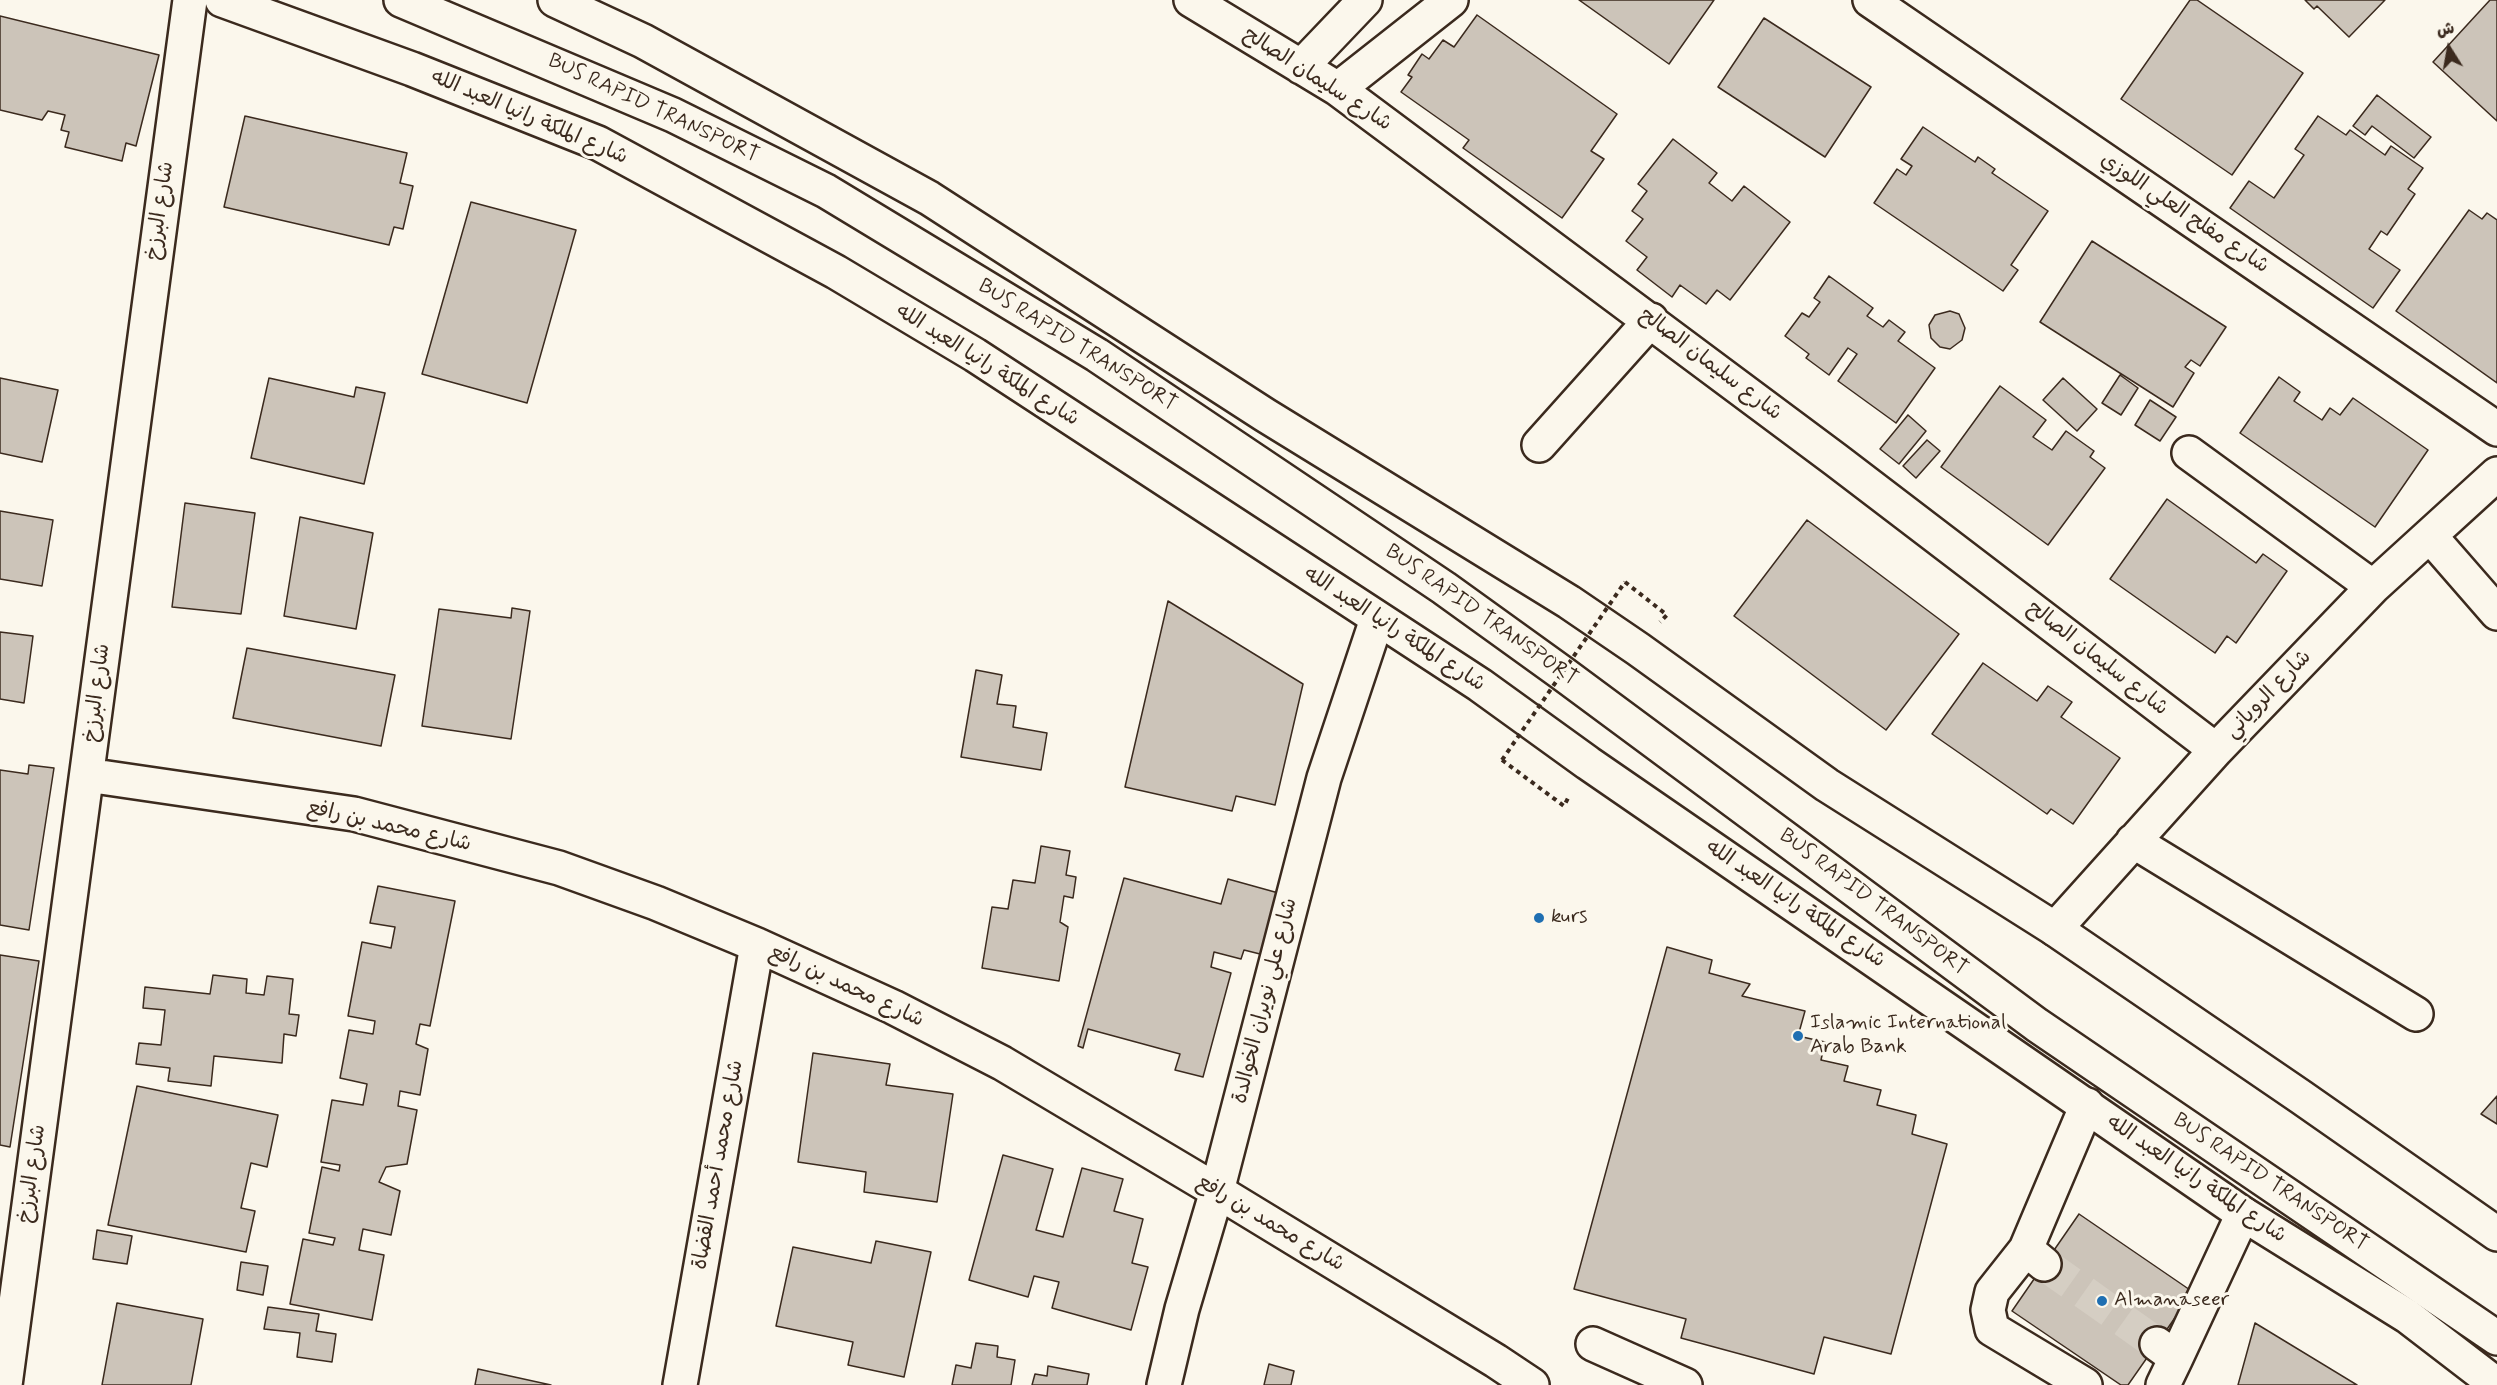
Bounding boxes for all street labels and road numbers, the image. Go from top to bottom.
street label: شارع سليمان الصالح [1238,23,1396,137]
street label: BUS RAPID TRANSPORT [544,49,762,169]
street label: شارع الملكة رانيا العبد الله [427,65,631,171]
street label: شارع مفلح العلي اللوزي [2095,148,2273,280]
street label: شارع البرزخ [142,160,180,262]
street label: BUS RAPID TRANSPORT [973,274,1181,418]
street label: شارع الملكة رانيا العبد الله [891,299,1083,433]
street label: شارع سليمان الصالح [1634,303,1786,427]
street label: BUS RAPID TRANSPORT [1380,540,1582,692]
street label: شارع الملكة رانيا العبد الله [1299,562,1489,698]
street label: شارع سليمان الصالح [2021,596,2173,722]
street label: شارع البرزخ [79,642,117,744]
street label: شارع الروياني [2221,645,2317,745]
street label: شارع محمد بن رافع [304,796,474,858]
street label: BUS RAPID TRANSPORT [1774,824,1972,982]
street label: شارع الملكة رانيا العبد الله [1700,835,1890,975]
street label: شارع علي نويران الخوالدة [1228,896,1304,1106]
street label: شارع محمد بن رافع [765,940,927,1034]
street label: شارع محمد أحمد القضاة [688,1058,750,1272]
street label: BUS RAPID TRANSPORT [2168,1108,2372,1258]
street label: شارع الملكة رانيا العبد الله [2101,1110,2291,1250]
street label: شارع البرزخ [14,1123,52,1225]
street label: شارع محمد بن رافع [1192,1170,1348,1278]

